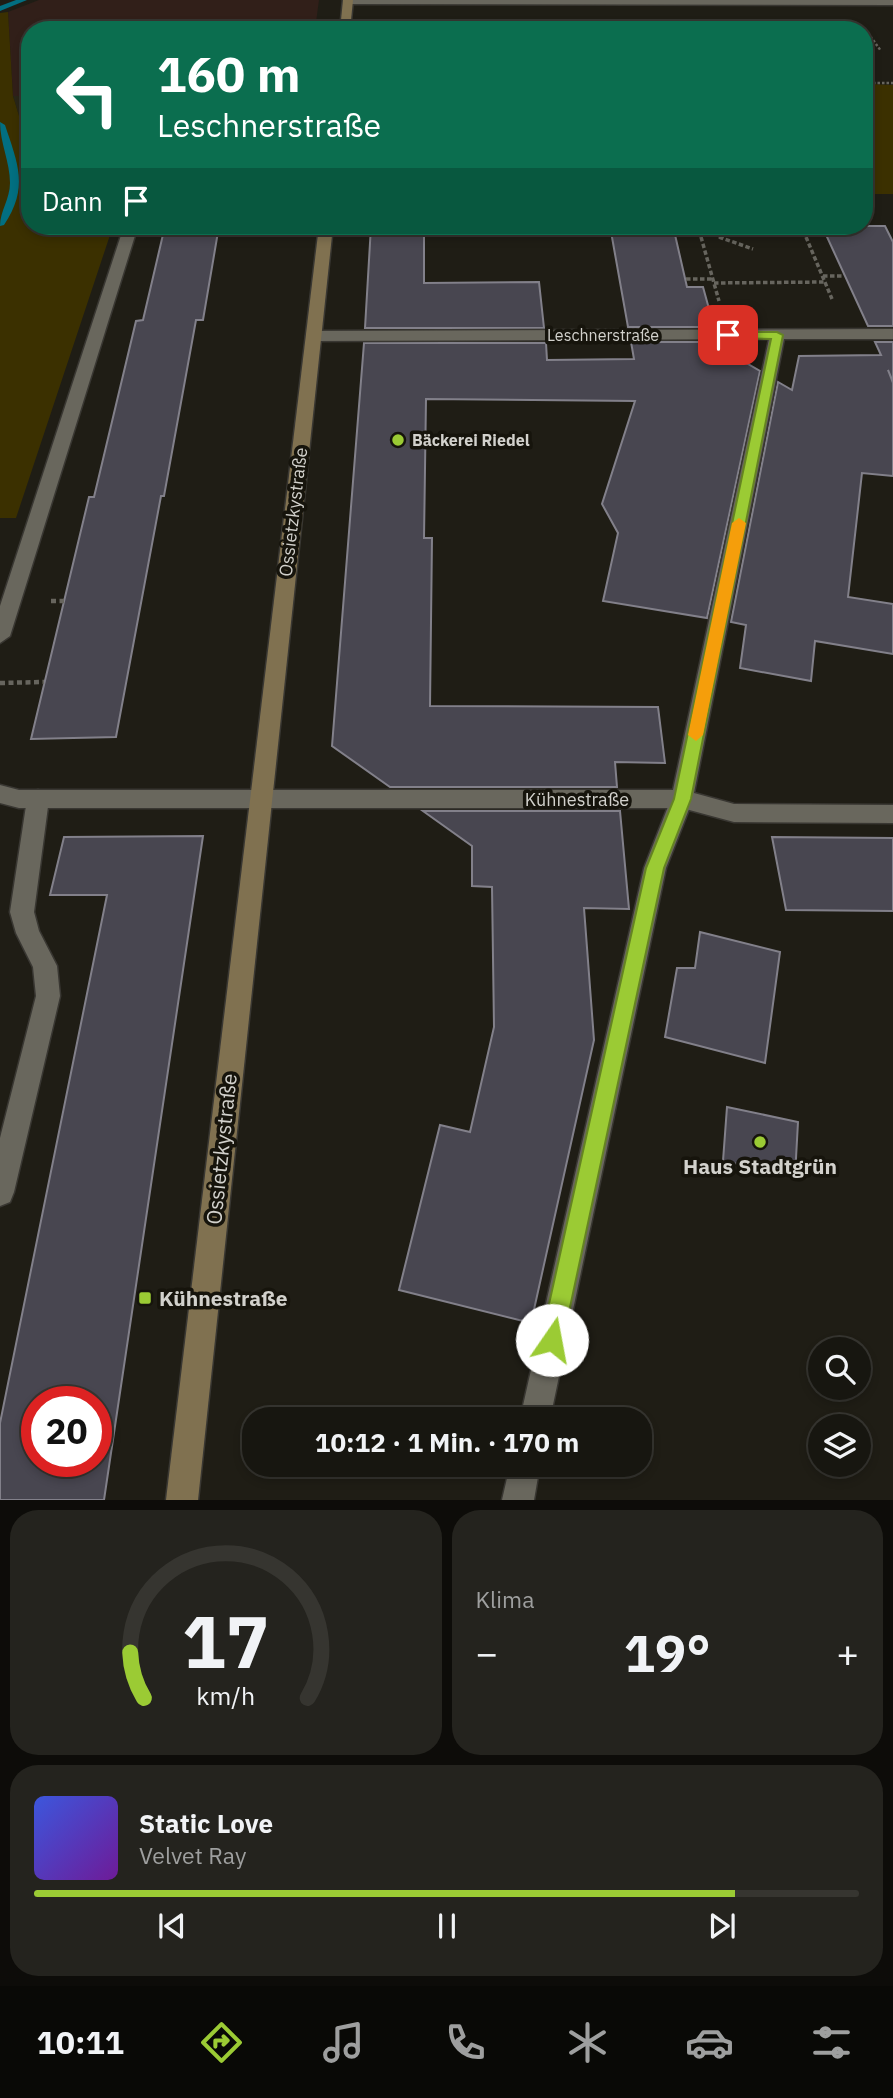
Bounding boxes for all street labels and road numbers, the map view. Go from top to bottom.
street label: Leschnerstraße [547,325,659,345]
street label: Ossietzkystraße [274,446,312,578]
street label: Kühnestraße [525,788,629,811]
street label: Ossietzkystraße [199,1072,243,1226]

